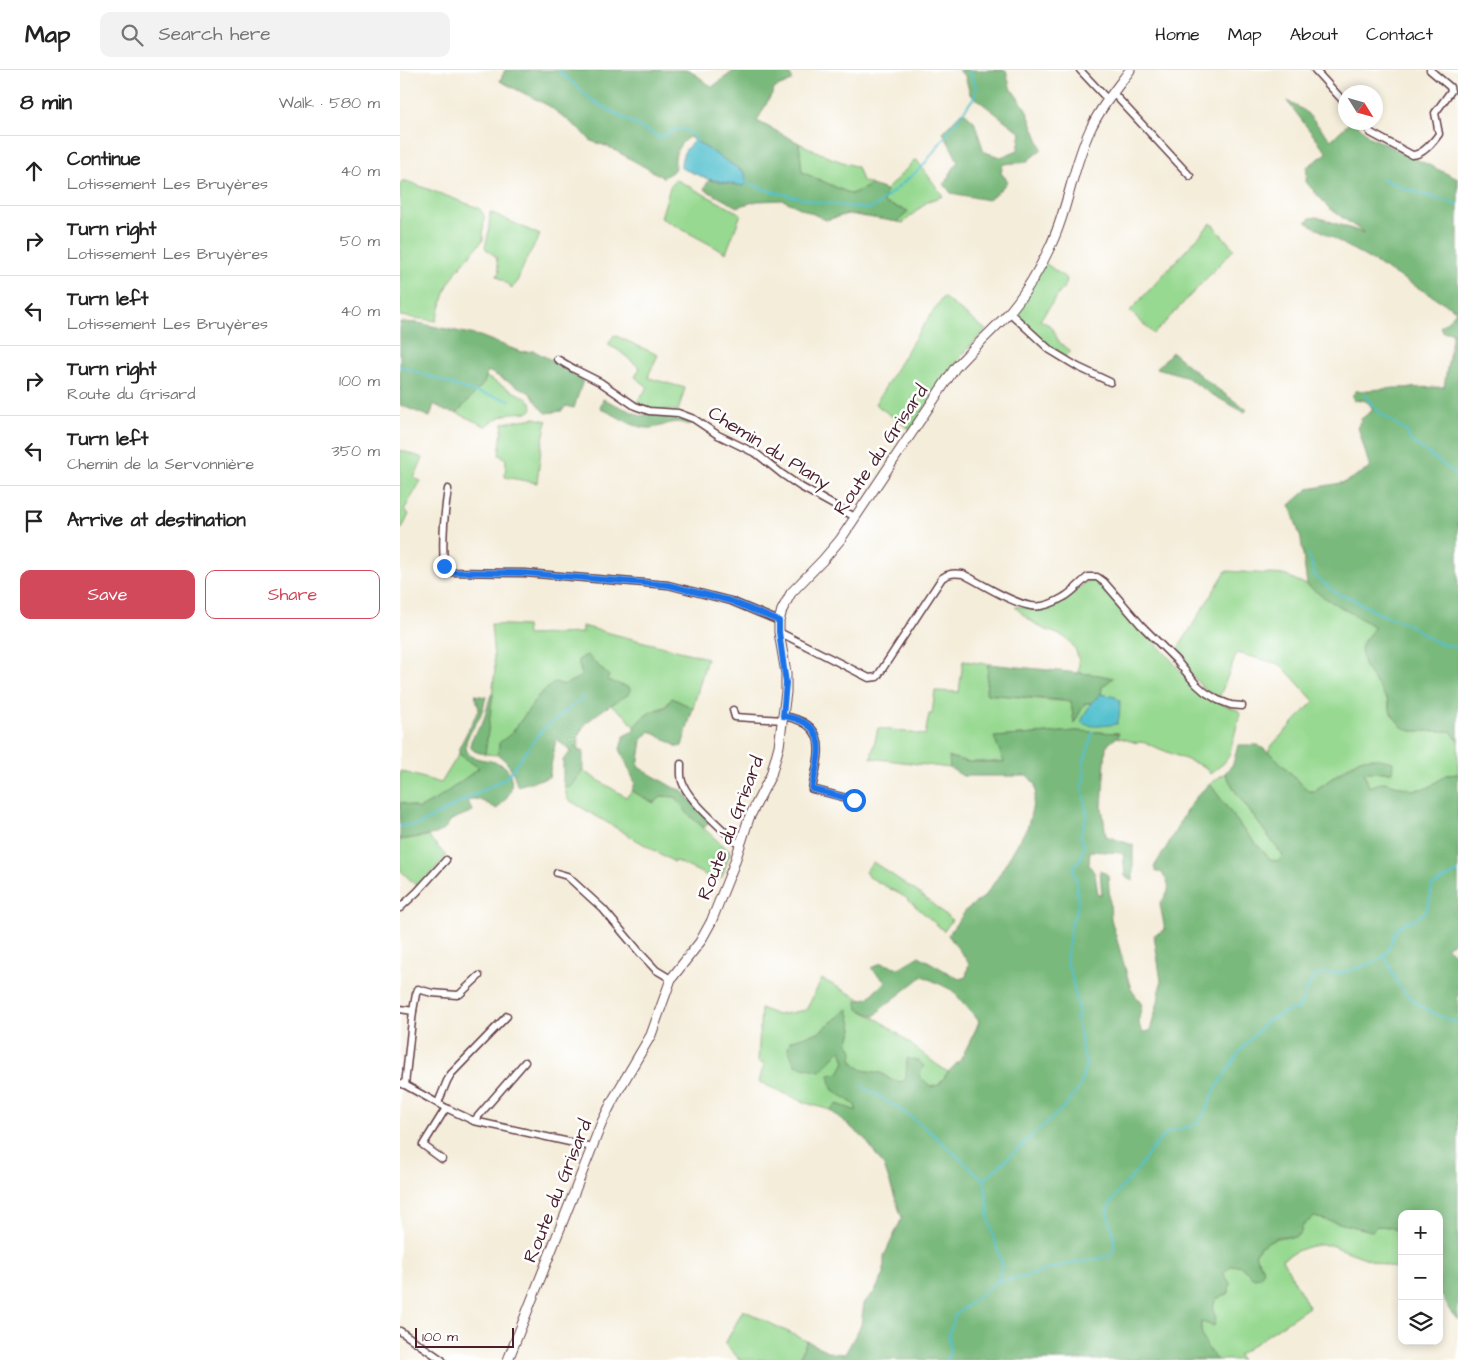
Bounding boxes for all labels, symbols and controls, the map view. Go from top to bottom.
search box [100,12,450,57]
text: Map [25,18,70,52]
icon: search [118,21,146,49]
text: Search here [158,21,271,48]
text: Home [1155,22,1200,47]
text: Map [1228,22,1262,47]
text: About [1290,22,1338,47]
text: Contact [1366,22,1433,47]
north arrow [1338,85,1383,130]
text: 8 min [20,88,72,117]
text: Walk · 580 m [279,92,380,114]
text: Continue [67,146,141,173]
icon: ahead [20,157,48,185]
text: 40 m [340,160,380,182]
text: Lotissement Les Bruyères [67,173,268,195]
text: Turn right [67,216,156,243]
icon: right [20,227,48,255]
text: 50 m [340,230,380,252]
text: Lotissement Les Bruyères [67,243,268,265]
text: Turn left [67,286,148,313]
icon: left [20,297,48,325]
text: 40 m [340,300,380,322]
text: Lotissement Les Bruyères [67,313,268,335]
text: Turn right [67,356,156,383]
icon: right [20,367,48,395]
text: 100 m [339,370,380,392]
street label: Route du Grisard [827,379,935,521]
text: Route du Grisard [67,383,195,405]
street label: Chemin du Plany [702,400,836,498]
text: Turn left [67,426,148,453]
icon: left [20,437,48,465]
text: 350 m [332,440,380,462]
text: Chemin de la Servonnière [67,453,254,475]
icon: arrive [20,507,48,535]
text: Arrive at destination [67,507,246,534]
route end [433,555,456,578]
button: Save [20,570,195,619]
button: Share [205,570,380,619]
street label: Route du Grisard [691,752,771,904]
route start [843,789,866,812]
street label: Route du Grisard [517,1115,599,1267]
map controls [1398,1210,1443,1345]
button: + [1398,1210,1443,1255]
button: − [1398,1255,1443,1300]
button: layers [1398,1300,1443,1345]
scale bar [415,1325,514,1348]
text: 100 m [422,1327,458,1347]

